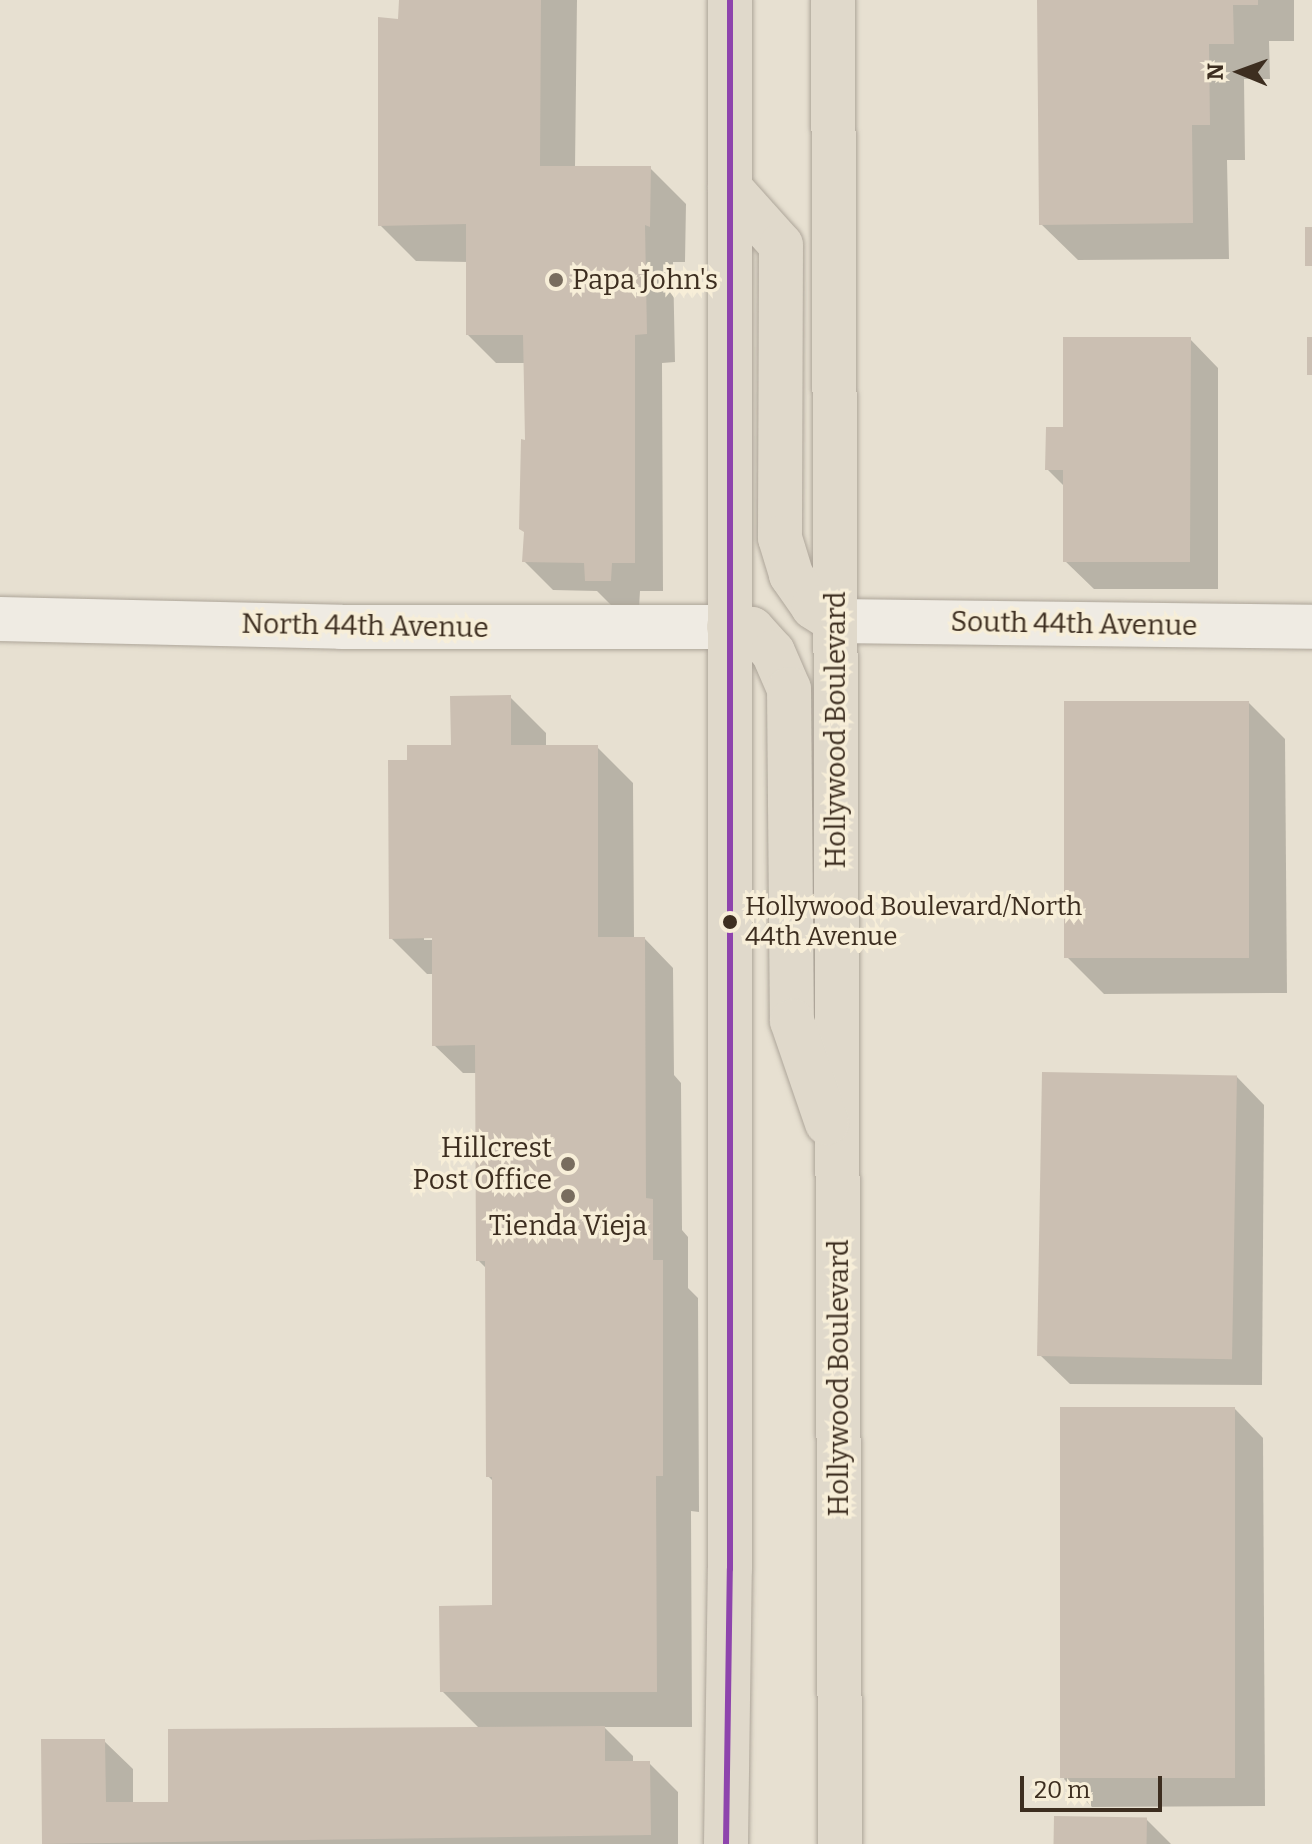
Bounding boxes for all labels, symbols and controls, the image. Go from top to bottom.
north arrow [1200,32,1280,112]
text: N [1202,63,1229,80]
place label: Papa John's [572,263,718,297]
marker: Papa John's [547,271,565,289]
street label: Hollywood Boulevard [819,591,853,869]
street label: South 44th Avenue [950,605,1198,643]
street label: North 44th Avenue [241,607,489,645]
place label: Hollywood Boulevard/North 44th Avenue [745,891,1082,952]
marker: Hollywood Boulevard/North 44th Avenue [722,914,738,930]
place label: Hillcrest Post Office [413,1131,552,1197]
marker: Hillcrest Post Office [559,1155,577,1173]
marker: Tienda Vieja [559,1187,577,1205]
place label: Tienda Vieja [489,1209,647,1243]
street label: Hollywood Boulevard [822,1239,856,1517]
scale bar [1024,1760,1166,1810]
text: 20 m [1034,1776,1090,1804]

